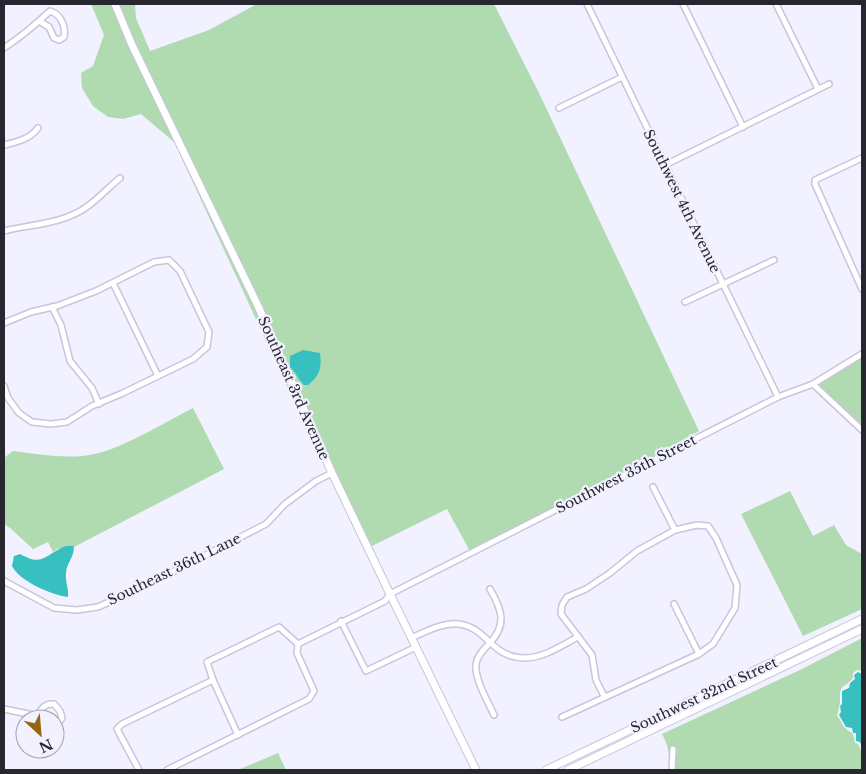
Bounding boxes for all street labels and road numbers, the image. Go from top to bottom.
street label: Southwest 4th Avenue [639,126,725,276]
street label: Southeast 3rd Avenue [254,313,334,463]
street label: Southwest 35th Street [553,430,700,517]
street label: Southeast 36th Lane [104,529,244,609]
street label: Southwest 32nd Street [628,653,781,737]

